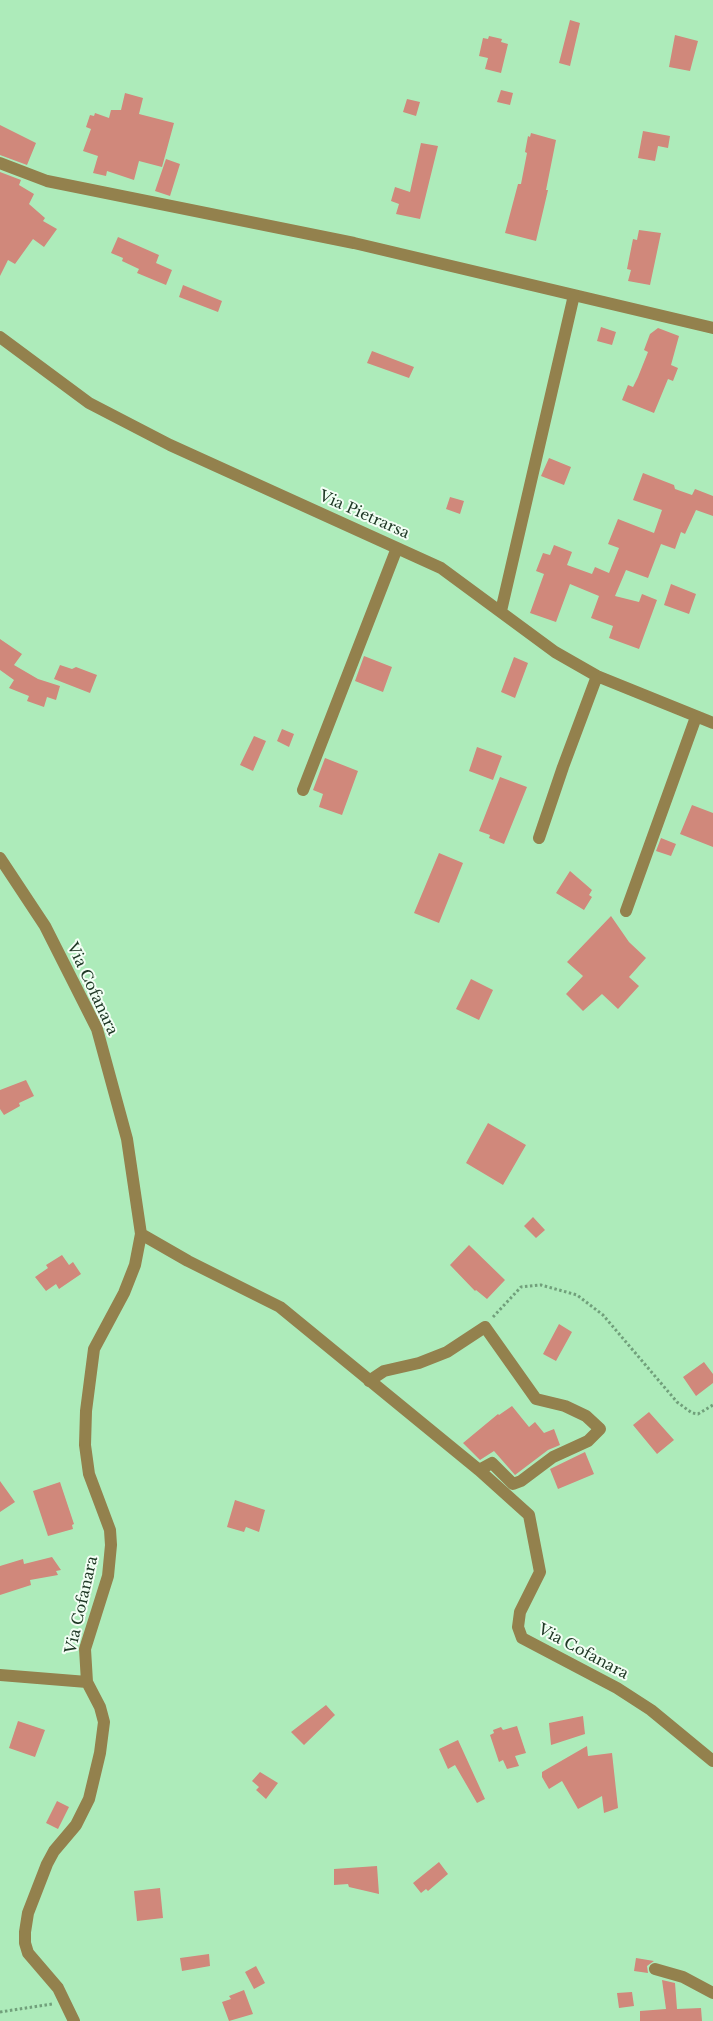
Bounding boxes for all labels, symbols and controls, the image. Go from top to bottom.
street label: Via Pietrarsa [316,487,412,543]
street label: Via Cofanara [63,940,121,1038]
street label: Via Cofanara [62,1554,102,1656]
street label: Via Cofanara [535,1621,631,1683]

